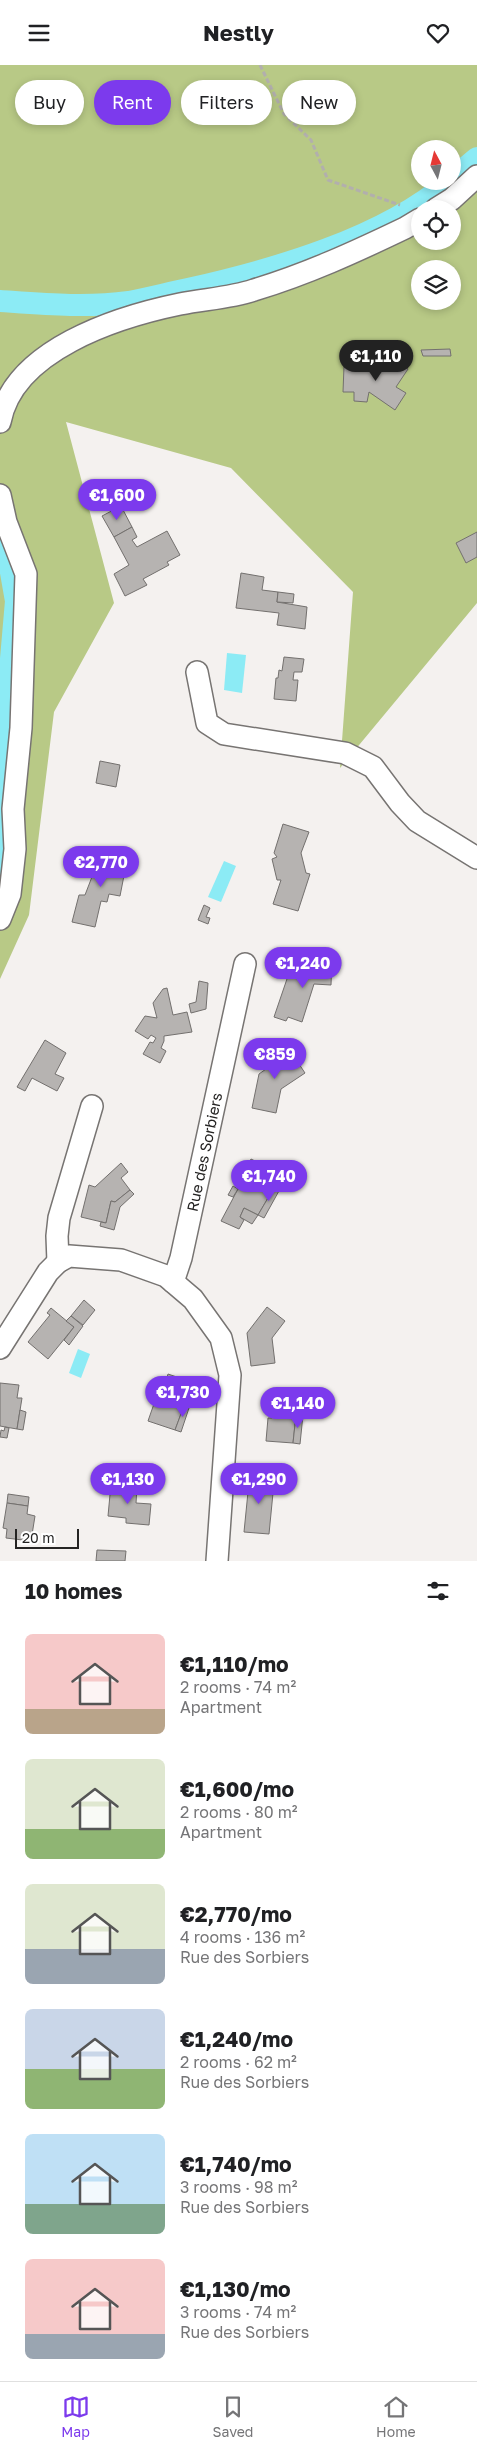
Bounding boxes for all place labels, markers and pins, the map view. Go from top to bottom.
pin: €1,110 [335,339,417,382]
pin: €1,600 [76,479,158,521]
pin: €2,770 [60,845,142,888]
pin: €1,240 [262,947,344,989]
pin: €859 [245,1037,305,1080]
pin: €1,740 [228,1159,310,1202]
pin: €1,730 [142,1375,224,1418]
pin: €1,140 [257,1387,339,1429]
pin: €1,130 [87,1463,169,1505]
pin: €1,290 [218,1463,300,1505]

